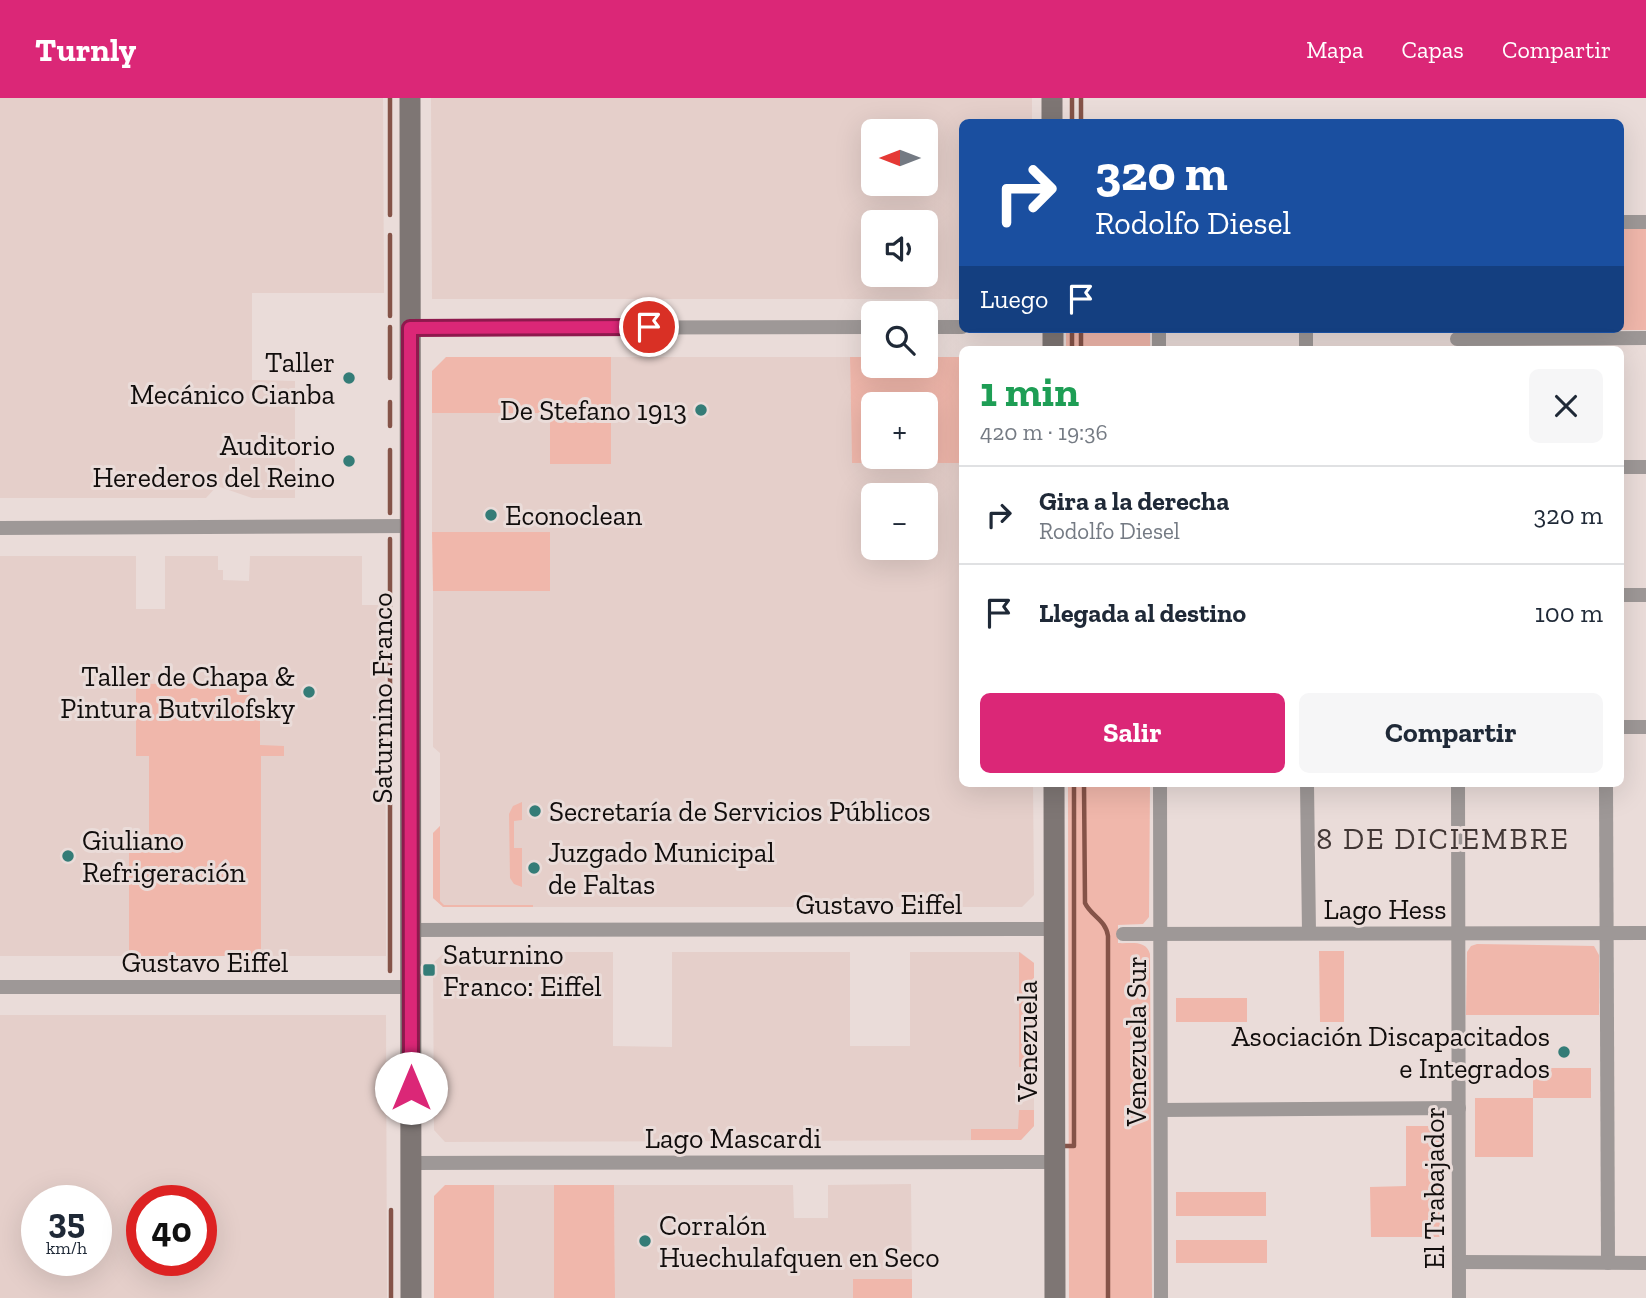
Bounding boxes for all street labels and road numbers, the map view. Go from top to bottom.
street label: Saturnino Franco [366,592,399,804]
street label: Gustavo Eiffel [795,888,963,921]
street label: Lago Hess [1323,893,1447,926]
street label: Gustavo Eiffel [121,946,289,979]
street label: Venezuela Sur [1120,956,1153,1127]
street label: Venezuela [1011,980,1044,1103]
street label: El Trabajador [1418,1107,1451,1269]
street label: Lago Mascardi [645,1122,821,1155]

